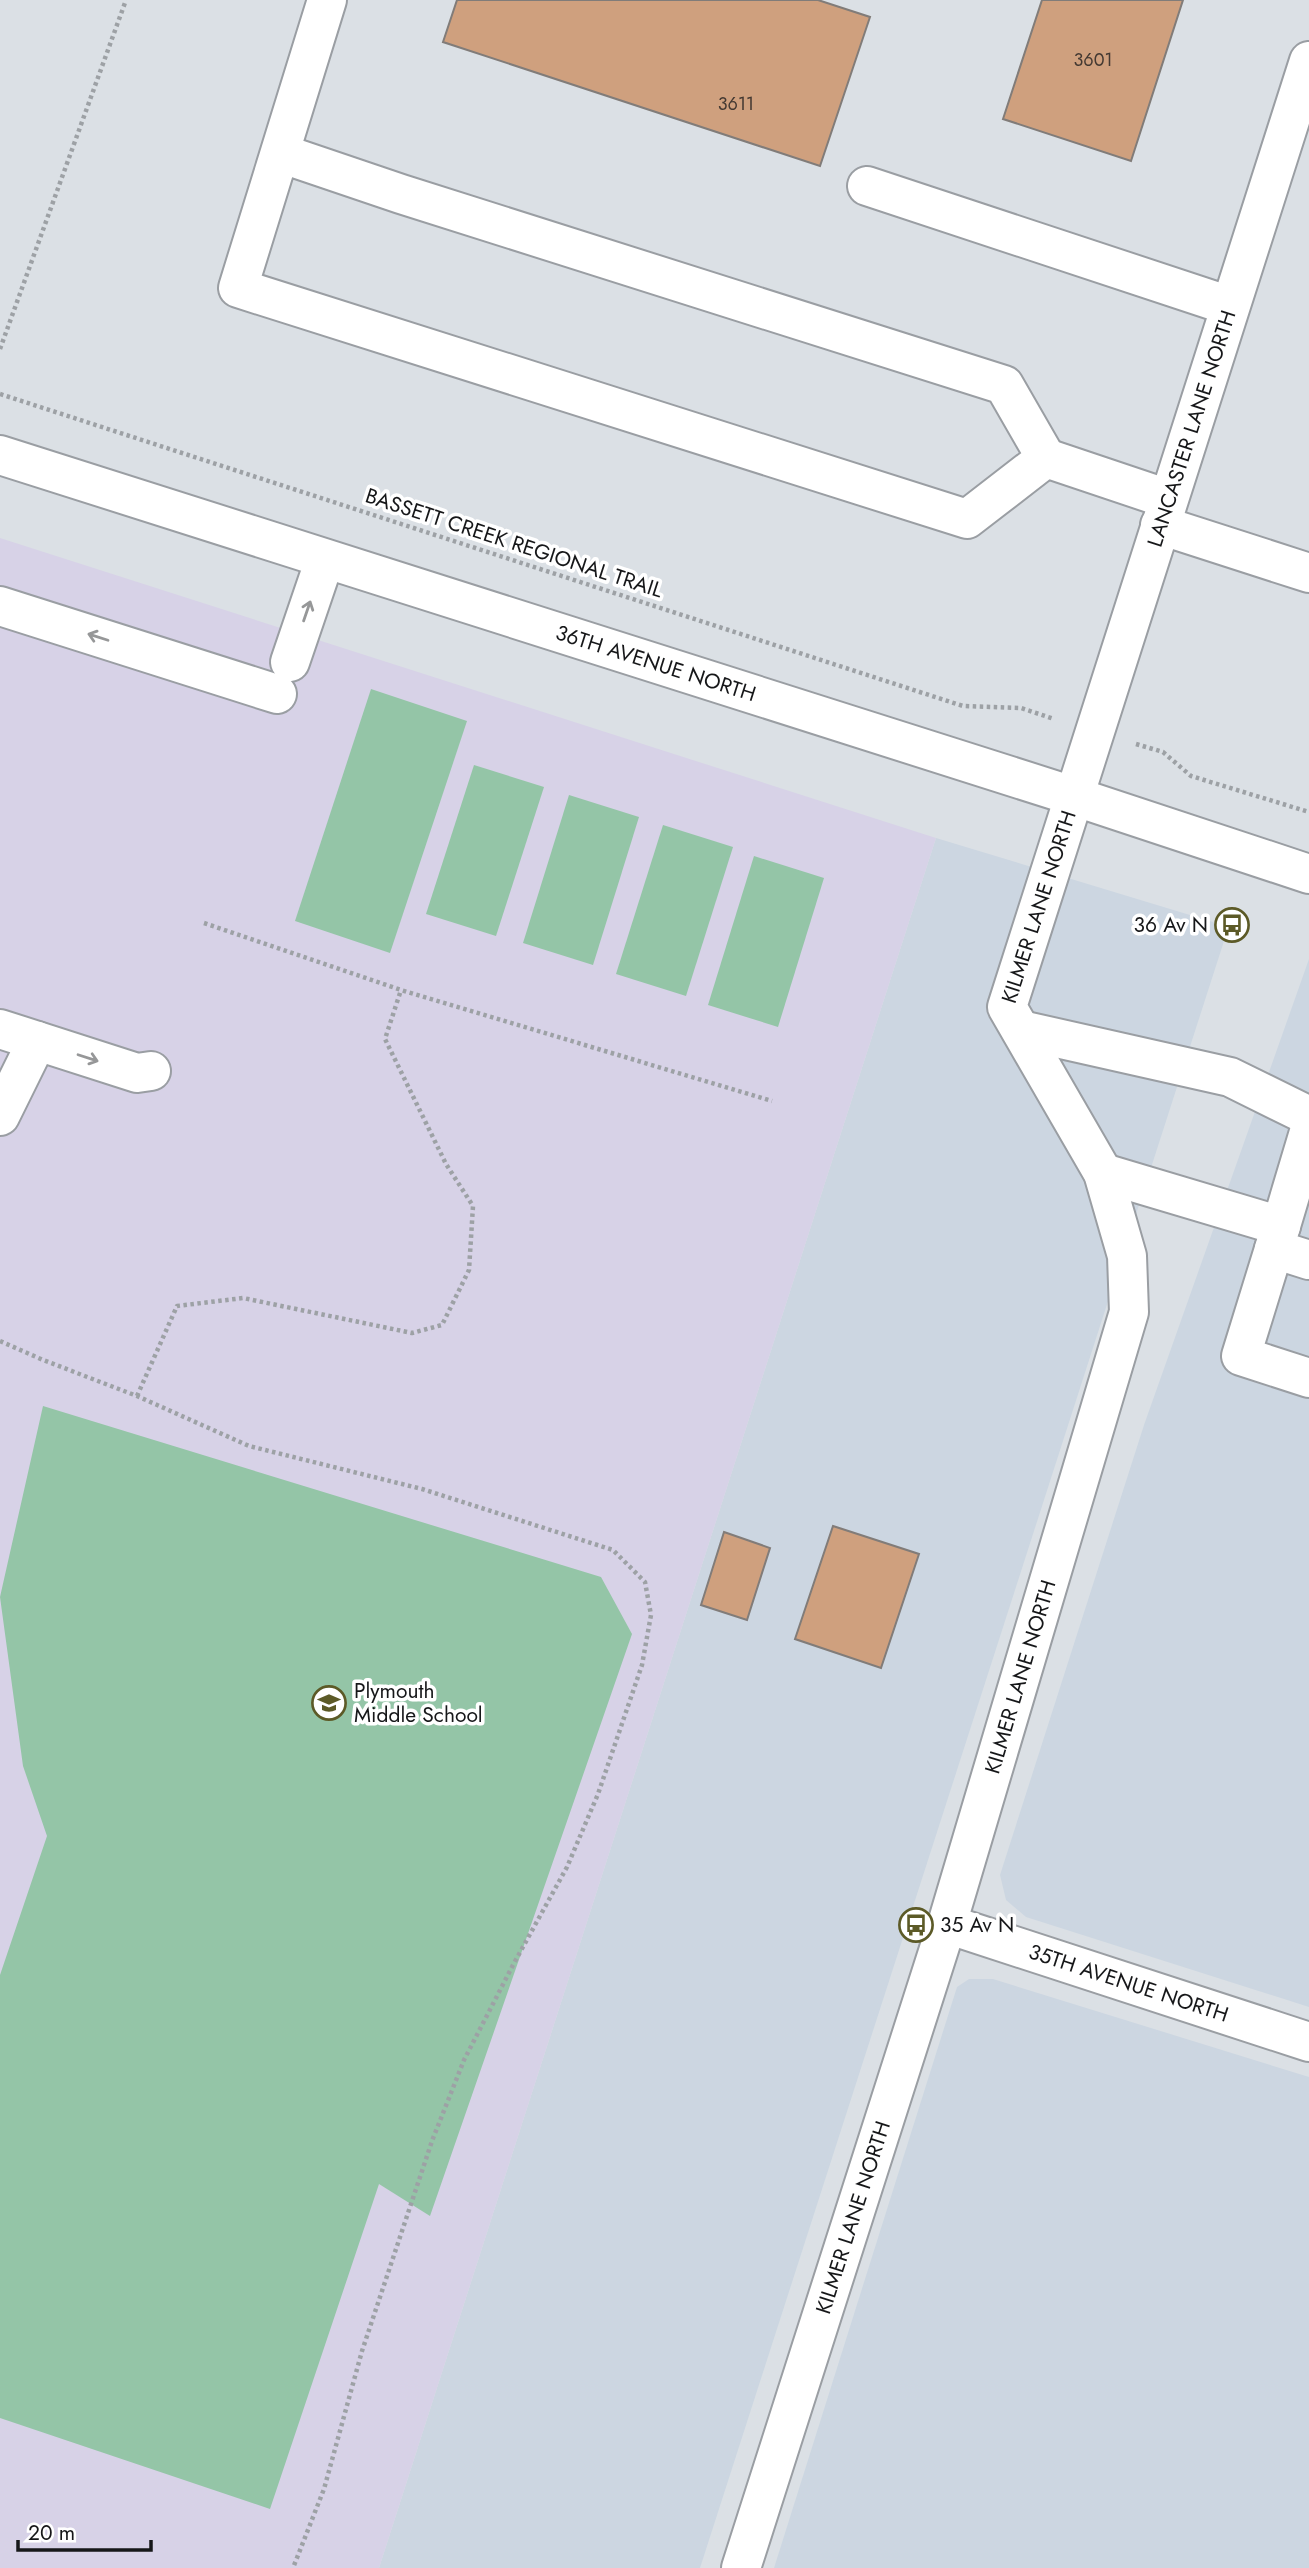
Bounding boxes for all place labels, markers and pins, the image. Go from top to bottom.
bus stop icon: 36 Av N [1213,906,1251,944]
place label: 36 Av N [1134,910,1208,940]
place label: Plymouth Middle School [354,1676,483,1730]
school or university icon: Plymouth Middle School [310,1684,348,1722]
bus stop icon: 35 Av N [897,1906,935,1944]
place label: 35 Av N [940,1910,1014,1940]

